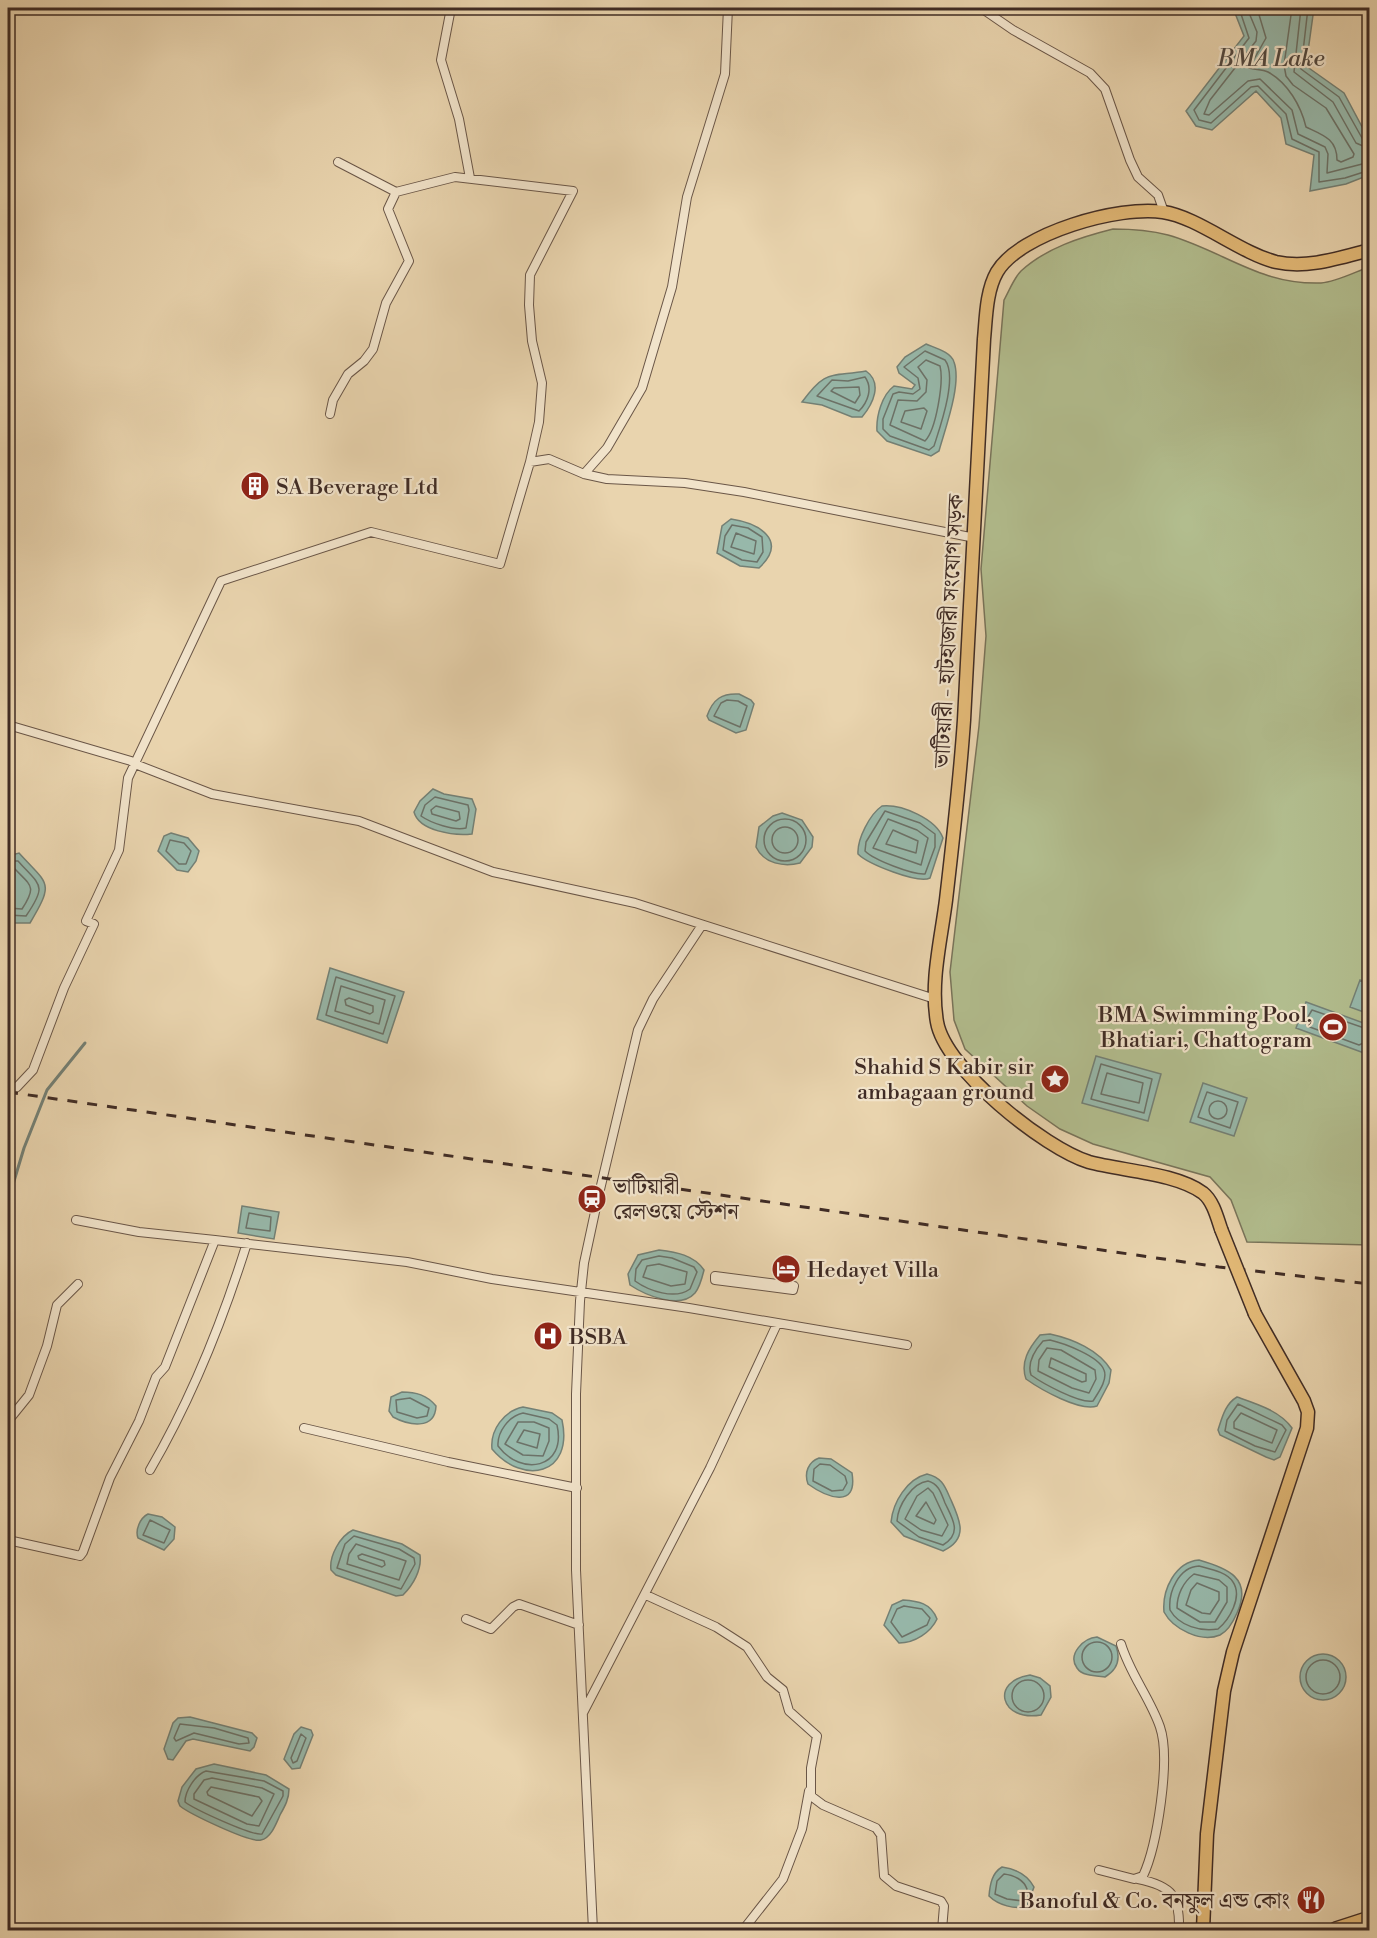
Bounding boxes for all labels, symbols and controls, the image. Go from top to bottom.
water label: BMA Lake [1216,44,1325,74]
building icon: SA Beverage Ltd [239,470,271,502]
place label: SA Beverage Ltd [276,474,439,501]
street label: ভাটিয়ারী - হাটহাজারী সংযোগ সড়ক [928,492,970,770]
place label: BMA Swimming Pool, Bhatiari, Chattogram [1097,1002,1312,1054]
sports icon: BMA Swimming Pool, Bhatiari, Chattogram [1317,1011,1349,1043]
place label: Shahid S Kabir sir ambagaan ground [854,1054,1034,1106]
place icon: Shahid S Kabir sir ambagaan ground [1039,1063,1071,1095]
place label: ভাটিয়ারী রেলওয়ে স্টেশন [612,1173,740,1226]
station icon: ভাটিয়ারী রেলওয়ে স্টেশন [576,1183,608,1215]
hotel icon: Hedayet Villa [770,1253,802,1285]
place label: Hedayet Villa [807,1257,940,1284]
hospital icon: BSBA [532,1320,564,1352]
place label: BSBA [568,1324,628,1351]
restaurant icon: Banoful & Co. বনফুল এন্ড কোং [1295,1884,1327,1916]
place label: Banoful & Co. বনফুল এন্ড কোং [1019,1888,1290,1915]

